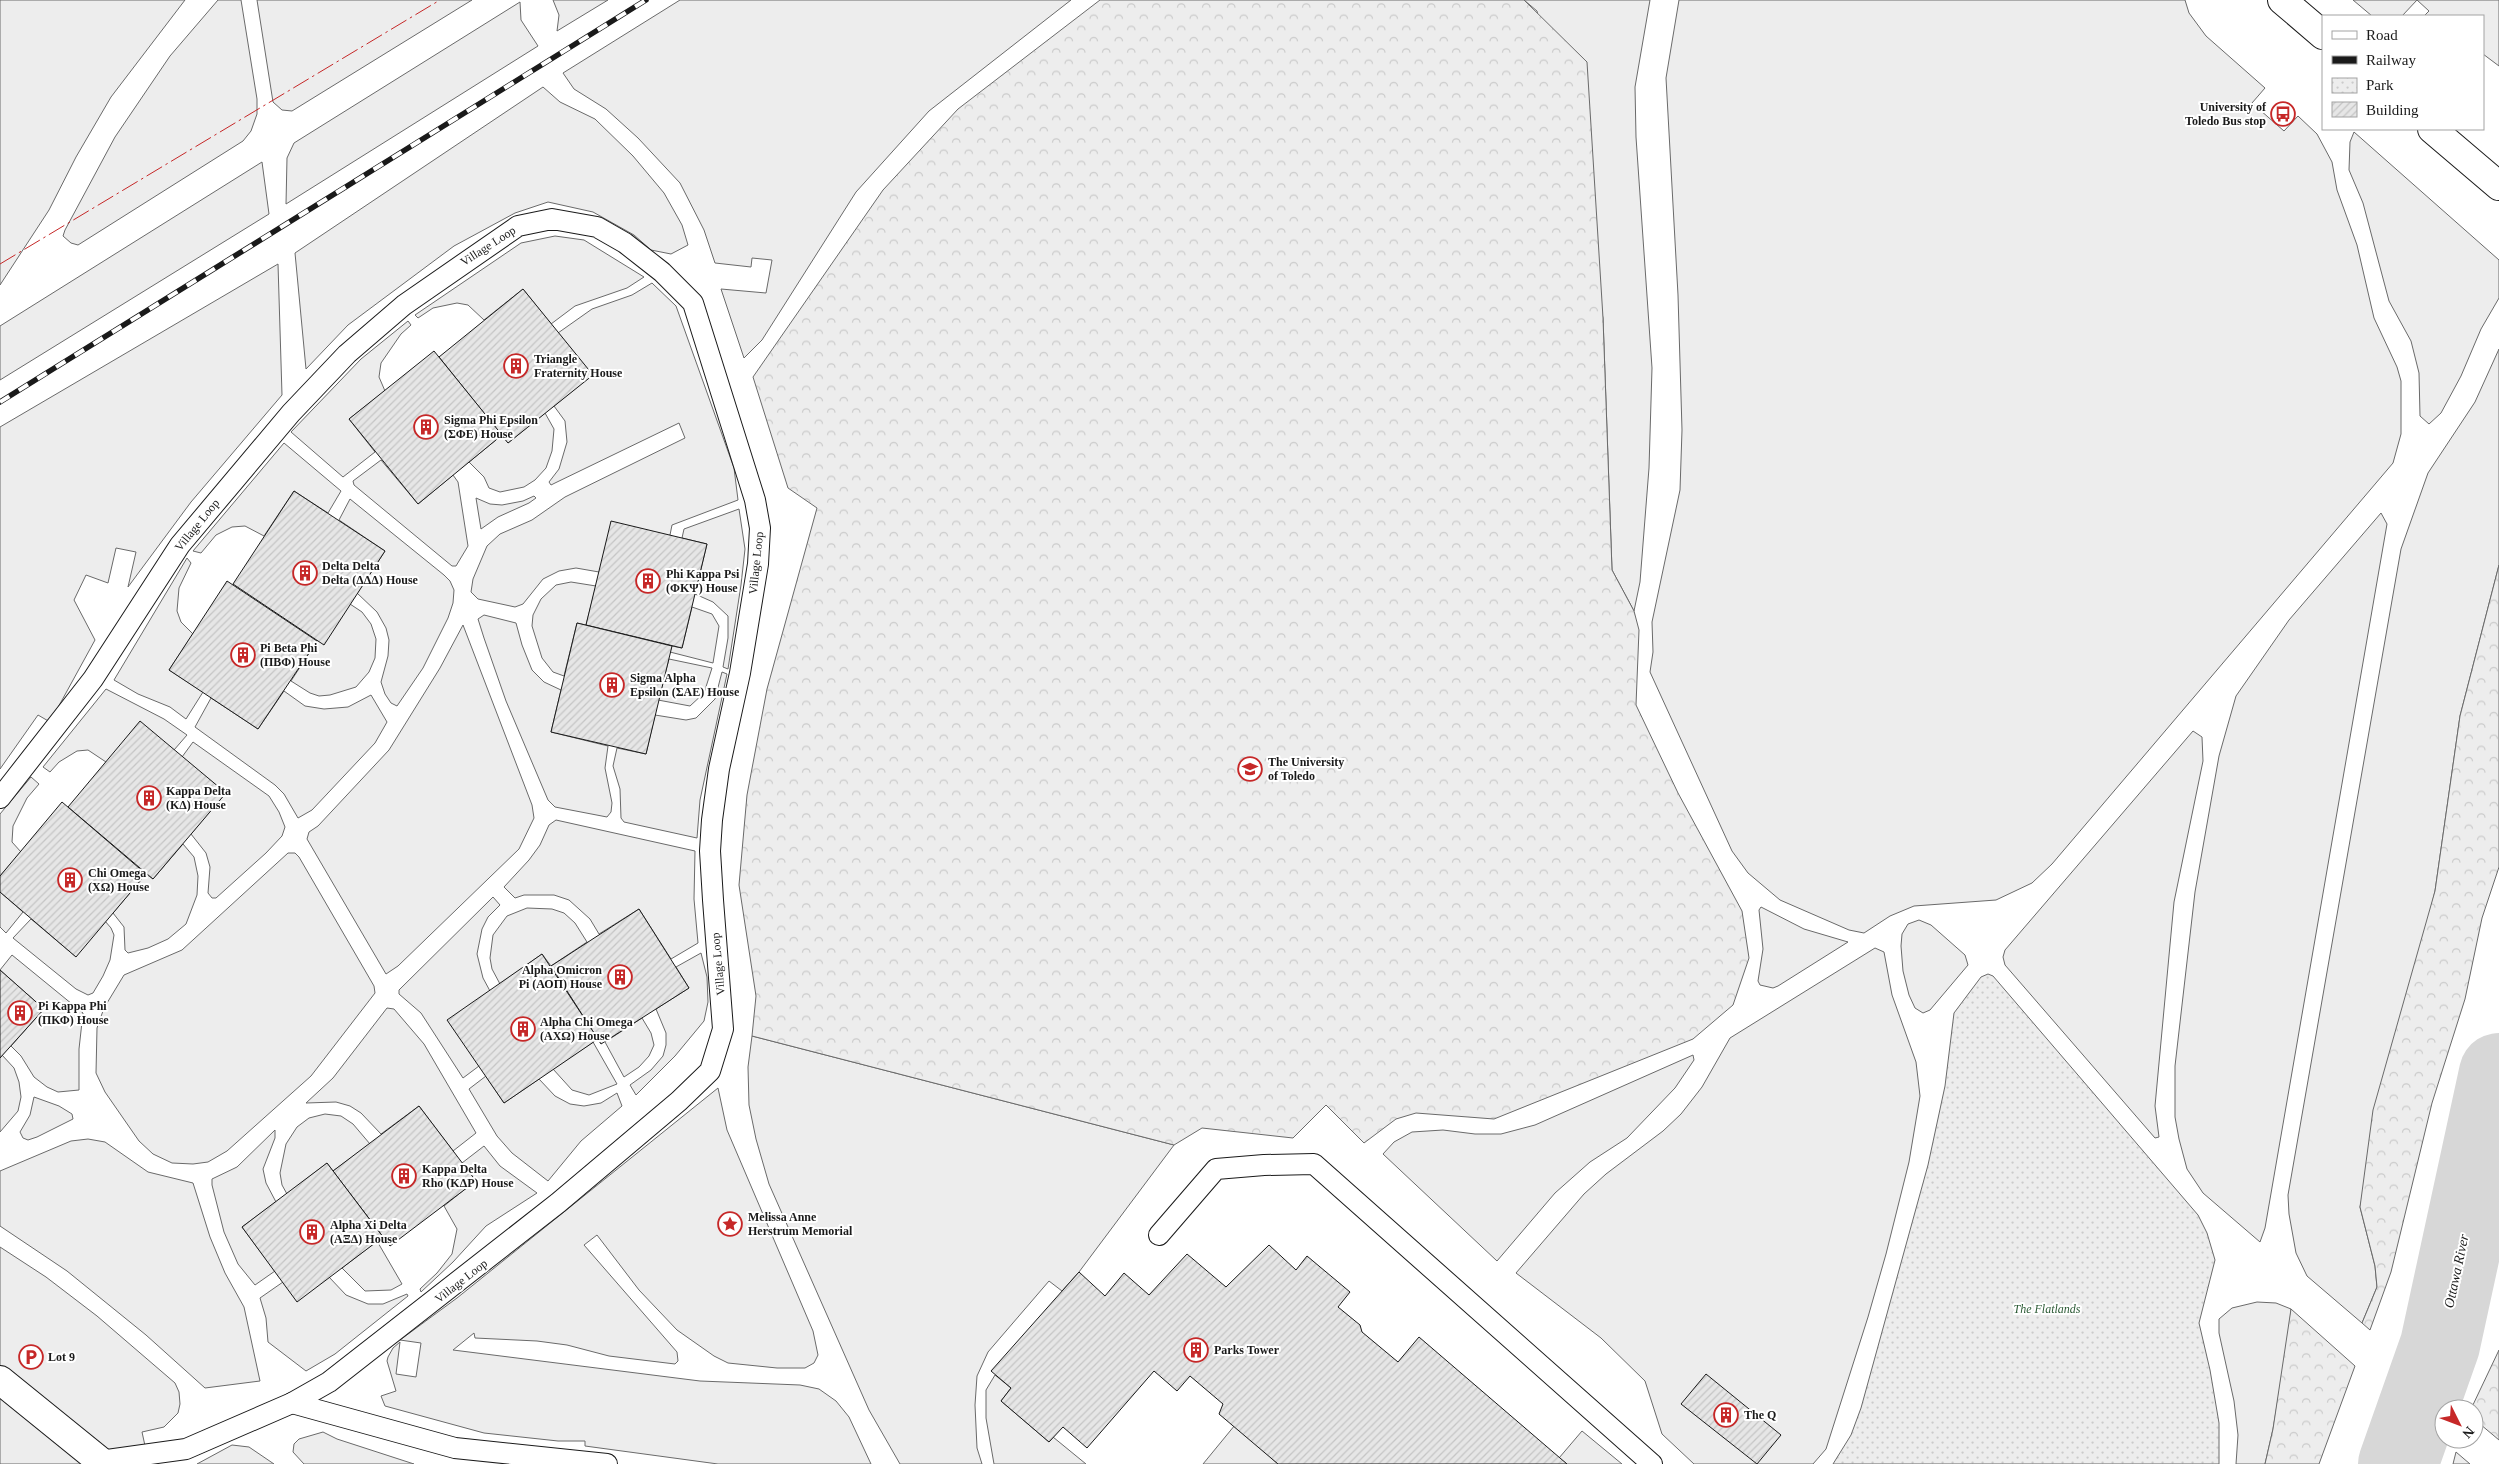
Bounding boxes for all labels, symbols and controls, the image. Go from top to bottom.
legend [2322,15,2484,130]
text: Road [2366,27,2398,43]
text: Railway [2366,52,2416,68]
text: Park [2366,77,2394,93]
place label: University of Toledo Bus stop [2185,100,2267,128]
bus stop icon: University of Toledo Bus stop [2270,101,2296,127]
text: Building [2366,102,2419,118]
street label: Village Loop [458,223,518,269]
place label: Triangle Fraternity House [534,352,623,380]
building icon: Triangle Fraternity House [503,353,529,379]
place label: Sigma Phi Epsilon (ΣΦΕ) House [444,413,538,441]
building icon: Sigma Phi Epsilon (ΣΦΕ) House [413,414,439,440]
street label: Village Loop [172,496,222,554]
street label: Village Loop [746,531,766,595]
place label: Delta Delta Delta (ΔΔΔ) House [322,559,419,587]
building icon: Delta Delta Delta (ΔΔΔ) House [292,560,318,586]
place label: Phi Kappa Psi (ΦΚΨ) House [666,567,740,595]
building icon: Phi Kappa Psi (ΦΚΨ) House [635,568,661,594]
place label: Pi Beta Phi (ΠΒΦ) House [260,641,331,669]
building icon: Pi Beta Phi (ΠΒΦ) House [230,642,256,668]
place label: Sigma Alpha Epsilon (ΣΑΕ) House [630,671,740,699]
building icon: Sigma Alpha Epsilon (ΣΑΕ) House [599,672,625,698]
place label: The University of Toledo [1268,755,1344,783]
school or university icon: The University of Toledo [1237,756,1263,782]
place label: Kappa Delta (ΚΔ) House [166,784,231,812]
building icon: Kappa Delta (ΚΔ) House [136,785,162,811]
place label: Chi Omega (ΧΩ) House [88,866,150,894]
building icon: Chi Omega (ΧΩ) House [57,867,83,893]
street label: Village Loop [708,932,728,996]
place label: Alpha Omicron Pi (ΑΟΠ) House [519,963,603,991]
building icon: Alpha Omicron Pi (ΑΟΠ) House [607,964,633,990]
place label: Pi Kappa Phi (ΠΚΦ) House [38,999,109,1027]
building icon: Pi Kappa Phi (ΠΚΦ) House [7,1000,33,1026]
place label: Alpha Chi Omega (ΑΧΩ) House [540,1015,633,1043]
building icon: Alpha Chi Omega (ΑΧΩ) House [510,1016,536,1042]
place label: Kappa Delta Rho (ΚΔΡ) House [422,1162,514,1190]
building icon: Kappa Delta Rho (ΚΔΡ) House [391,1163,417,1189]
place label: Melissa Anne Herstrum Memorial [748,1210,853,1238]
place icon: Melissa Anne Herstrum Memorial [717,1211,743,1237]
place label: Alpha Xi Delta (ΑΞΔ) House [330,1218,407,1246]
building icon: Alpha Xi Delta (ΑΞΔ) House [299,1219,325,1245]
water label: Ottawa River [2441,1232,2472,1309]
street label: Village Loop [432,1256,490,1306]
park label: The Flatlands [2013,1302,2081,1316]
building icon: Parks Tower [1183,1337,1209,1363]
place label: Parks Tower [1214,1343,1280,1357]
parking icon: Lot 9 [18,1344,44,1370]
place label: Lot 9 [48,1350,75,1364]
north arrow [2434,1399,2484,1449]
building icon: The Q [1713,1402,1739,1428]
place label: The Q [1744,1408,1776,1422]
text: N [2459,1424,2477,1441]

